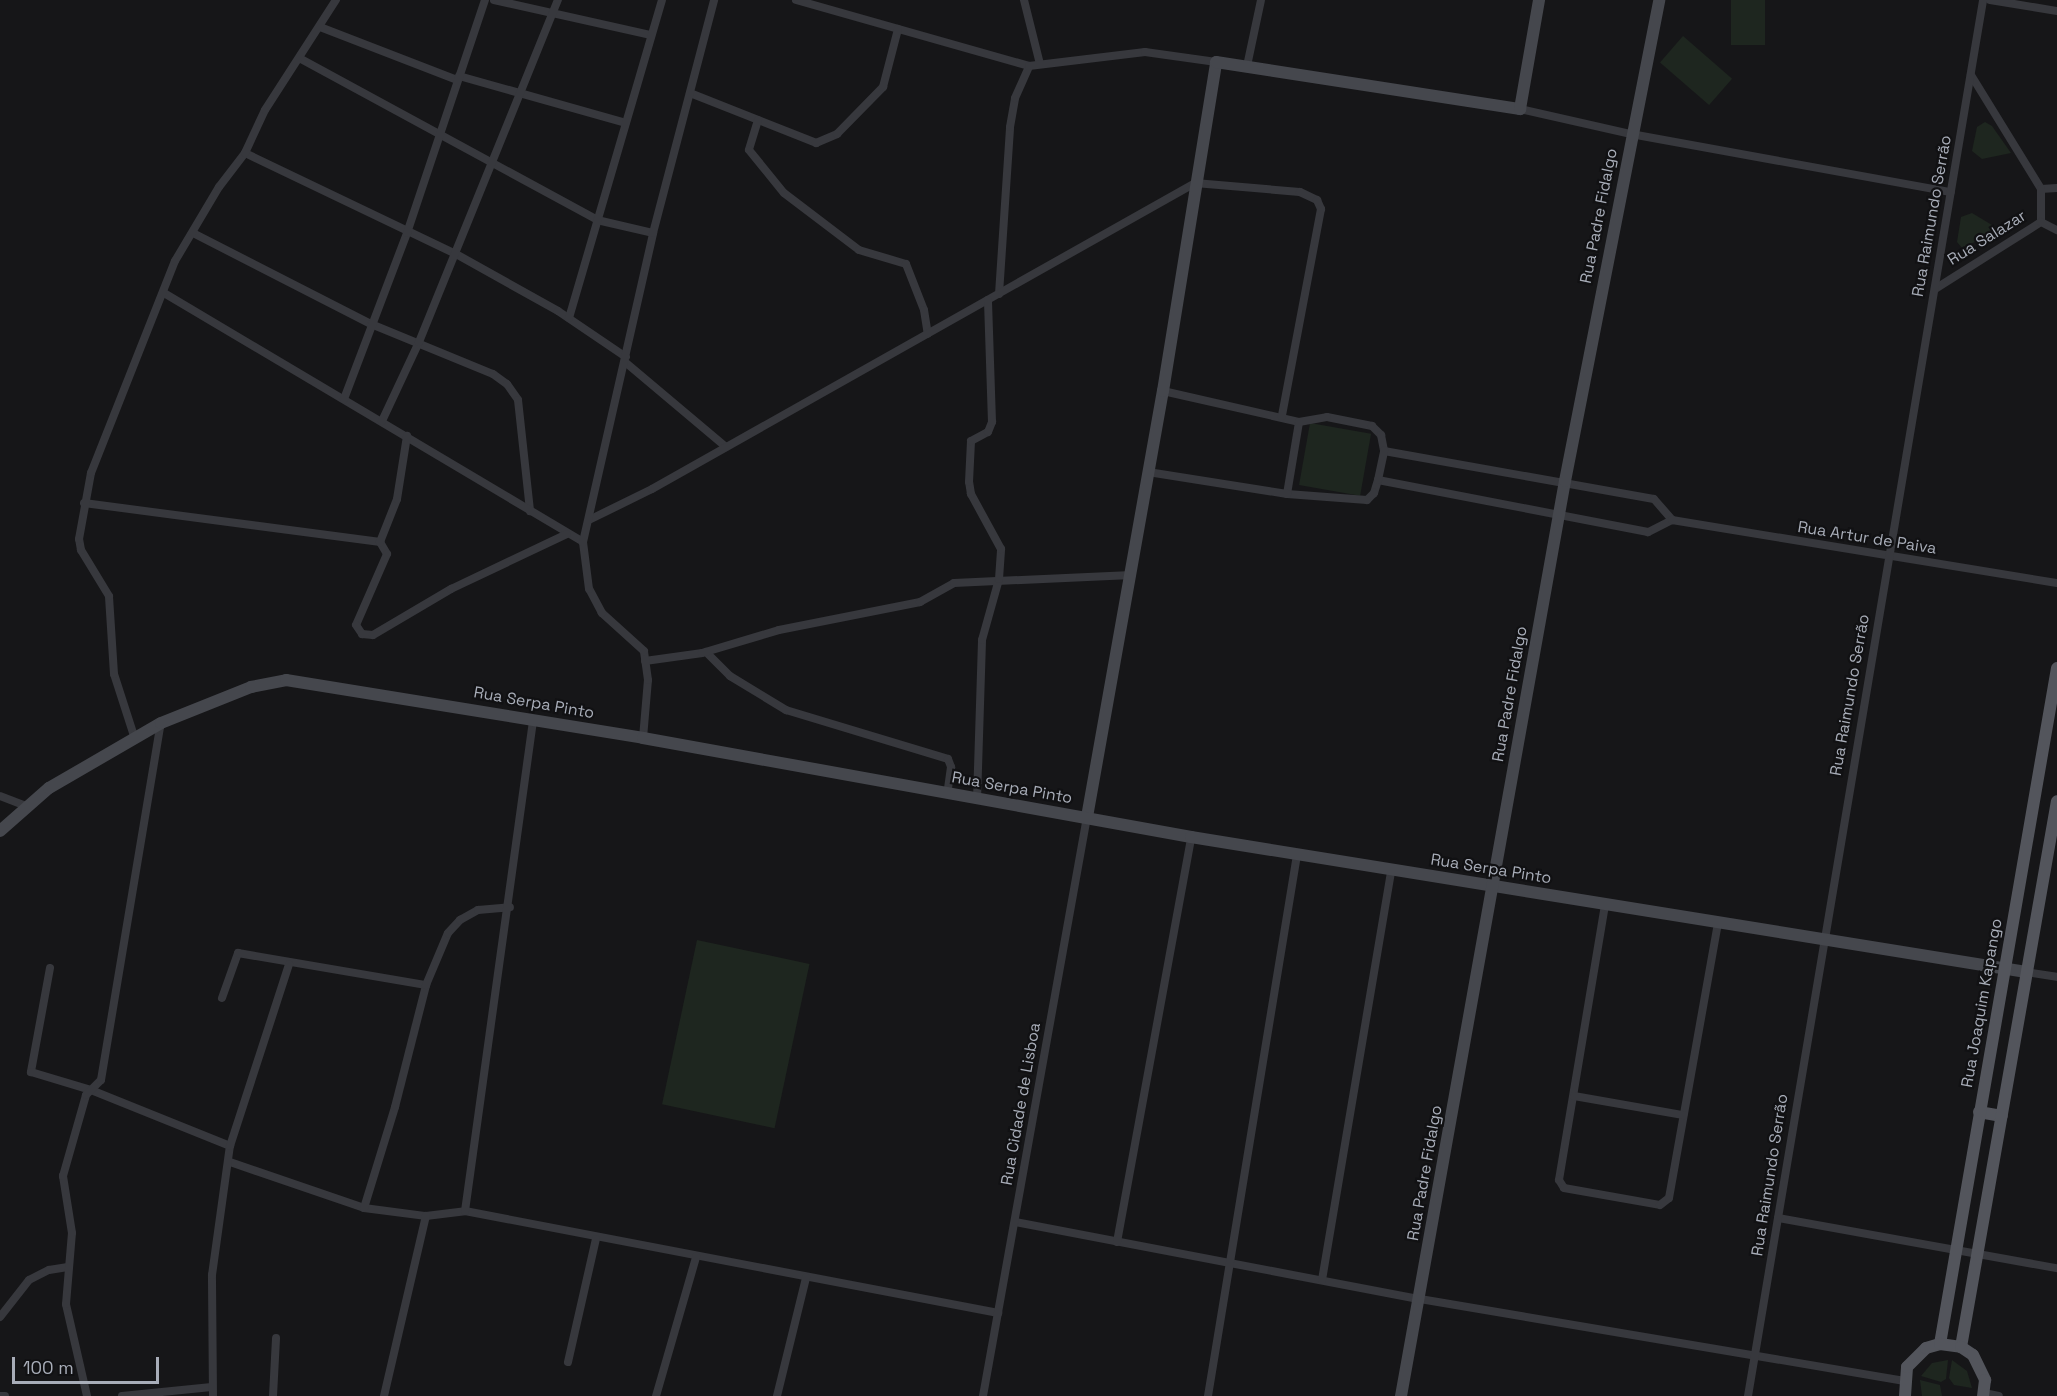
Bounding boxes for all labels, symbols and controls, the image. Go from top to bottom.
street label: Rua Raimundo Serrão [1908,134,1956,298]
street label: Rua Padre Fidalgo [1576,147,1622,285]
street label: Rua Salazar [1944,206,2030,270]
street label: Rua Artur de Paiva [1796,518,1938,558]
street label: Rua Raimundo Serrão [1826,613,1874,777]
street label: Rua Padre Fidalgo [1489,625,1531,763]
street label: Rua Serpa Pinto [472,683,596,723]
street label: Rua Serpa Pinto [950,768,1074,808]
street label: Rua Serpa Pinto [1429,850,1553,888]
street label: Rua Joaquim Kapango [1958,917,2006,1089]
street label: Rua Cidade de Lisboa [997,1021,1045,1187]
street label: Rua Raimundo Serrão [1748,1093,1792,1257]
street label: Rua Padre Fidalgo [1404,1104,1446,1242]
scale bar [15,1345,162,1383]
text: 100 m [23,1356,74,1379]

